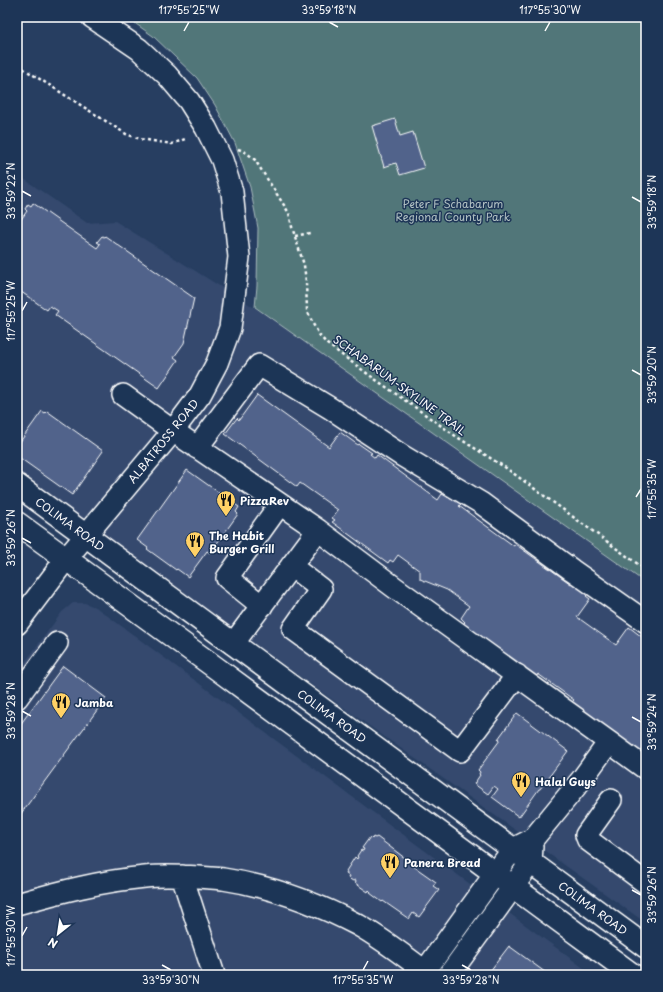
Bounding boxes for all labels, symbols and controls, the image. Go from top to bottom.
text: 117°55'25"W [158,2,220,17]
text: 33°59'18"N [302,2,357,17]
text: 117°55'30"W [519,2,582,17]
text: 33°59'22"N [3,162,18,220]
text: 33°59'18"N [644,174,659,229]
park label: Peter F Schabarum Regional County Park [396,195,511,225]
text: 117°55'25"W [3,280,18,342]
street label: SCHABARUM-SKYLINE TRAIL [330,331,471,440]
text: 33°59'20"N [644,346,659,404]
street label: ALBATROSS ROAD [124,395,202,487]
text: 117°55'35"W [644,458,659,519]
restaurant icon: PizzaRev [215,489,237,517]
place label: PizzaRev [240,492,290,509]
street label: COLIMA ROAD [32,493,108,555]
text: 33°59'26"N [3,509,18,567]
place label: The Habit Burger Grill [209,527,274,557]
restaurant icon: The Habit Burger Grill [184,530,206,558]
text: 33°59'28"N [3,682,18,740]
street label: COLIMA ROAD [294,685,370,747]
restaurant icon: Jamba [50,691,72,719]
text: 33°59'24"N [644,693,659,751]
place label: Jamba [75,694,114,711]
restaurant icon: Halal Guys [510,770,532,798]
place label: Halal Guys [535,773,596,790]
restaurant icon: Panera Bread [379,851,401,879]
place label: Panera Bread [404,854,481,871]
text: 33°59'26"N [644,866,659,924]
street label: COLIMA ROAD [555,877,631,939]
text: 117°55'30"W [3,904,18,967]
north arrow [38,914,78,954]
text: N [44,933,61,953]
text: 33°59'30"N [142,972,200,987]
text: 117°55'35"W [333,972,394,987]
text: 33°59'28"N [442,972,500,987]

